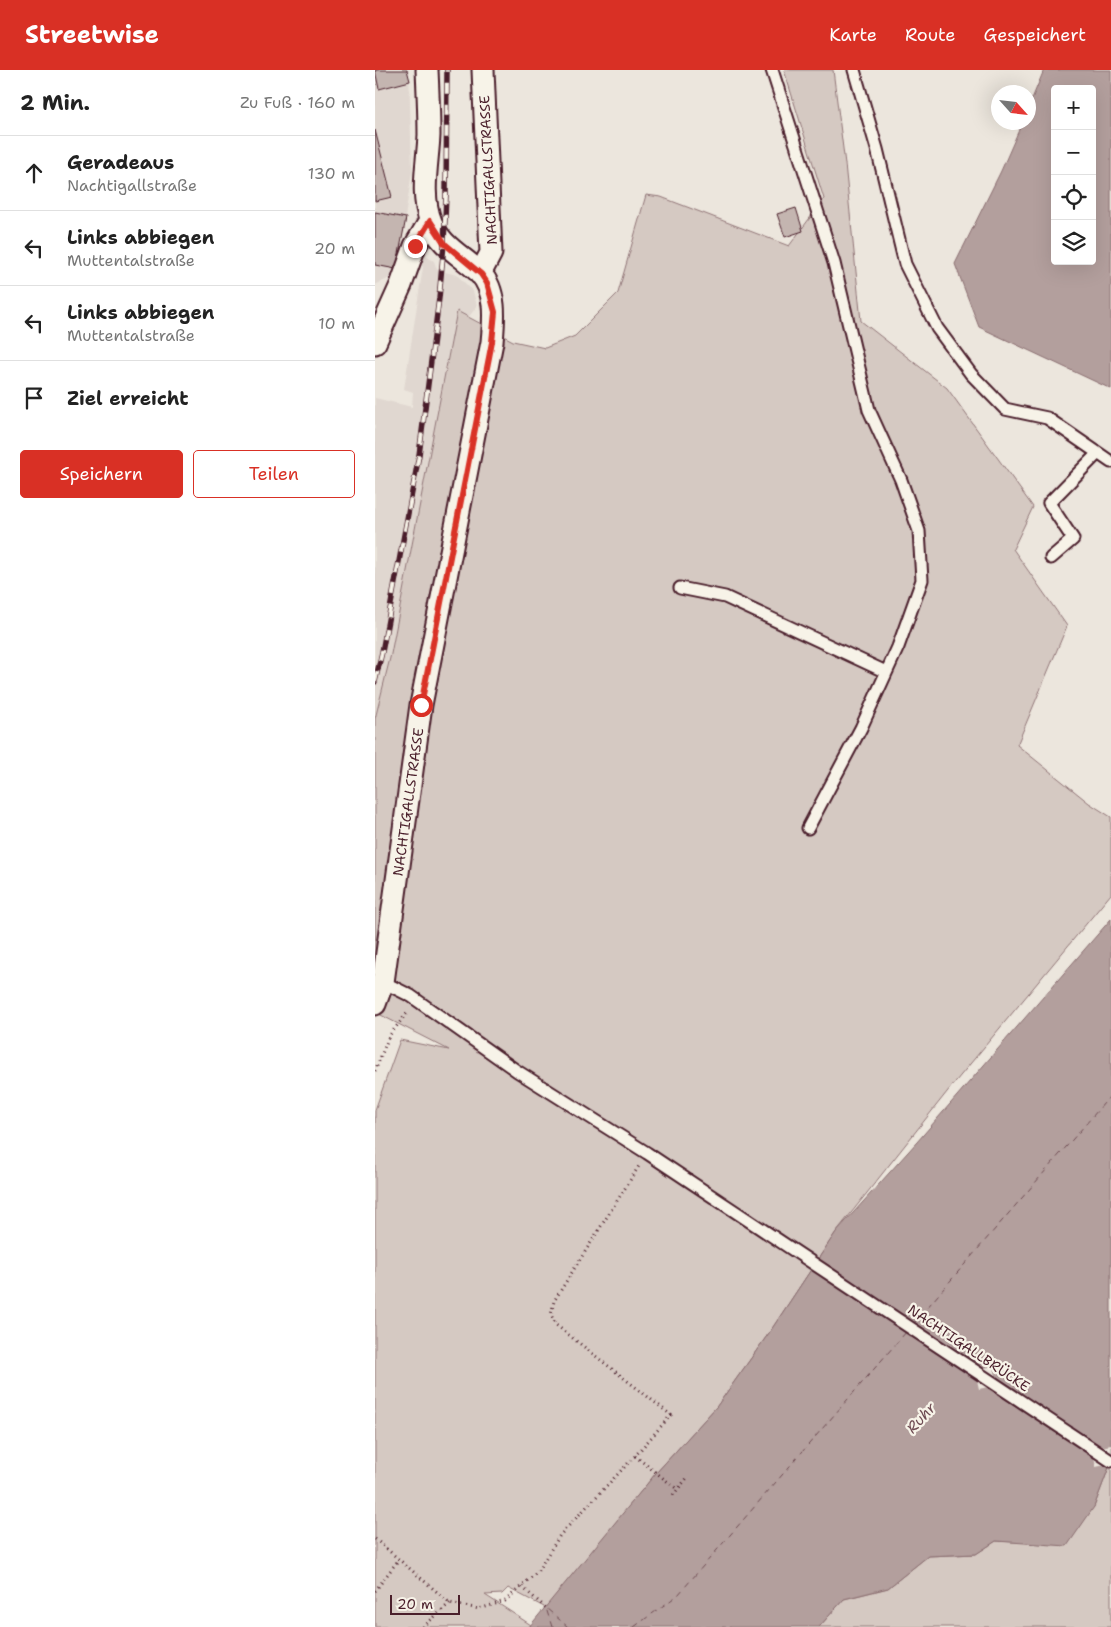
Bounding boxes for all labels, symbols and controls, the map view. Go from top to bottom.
text: Streetwise [25,19,159,51]
text: Karte [829,23,877,47]
text: Route [905,23,956,47]
text: Gespeichert [984,23,1086,47]
north arrow [991,85,1036,130]
map controls [1051,85,1096,265]
button: + [1051,85,1096,130]
text: 2 Min. [20,89,90,117]
text: Zu Fuß · 160 m [240,92,355,113]
street label: NACHTIGALLSTRASSE [475,95,501,245]
button: − [1051,130,1096,175]
text: Geradeaus [67,150,174,175]
icon: ahead [20,159,48,187]
text: 130 m [308,163,355,184]
text: Nachtigallstraße [67,175,197,196]
button: locate [1051,175,1096,220]
button: layers [1051,220,1096,265]
text: Links abbiegen [67,225,214,250]
icon: left [20,234,48,262]
route end [404,235,427,258]
text: 20 m [314,238,355,259]
text: Muttentalstraße [67,250,195,271]
text: Links abbiegen [67,300,214,325]
icon: left [20,309,48,337]
text: 10 m [318,313,355,334]
text: Muttentalstraße [67,325,195,346]
icon: arrive [20,384,48,412]
text: Ziel erreicht [67,386,188,411]
button: Speichern [20,450,183,498]
button: Teilen [193,450,355,498]
route start [410,694,433,717]
street label: NACHTIGALLSTRASSE [389,726,427,877]
street label: NACHTIGALLBRÜCKE [905,1300,1034,1396]
water label: Ruhr [902,1398,941,1438]
scale bar [390,1592,460,1615]
text: 20 m [397,1595,433,1613]

